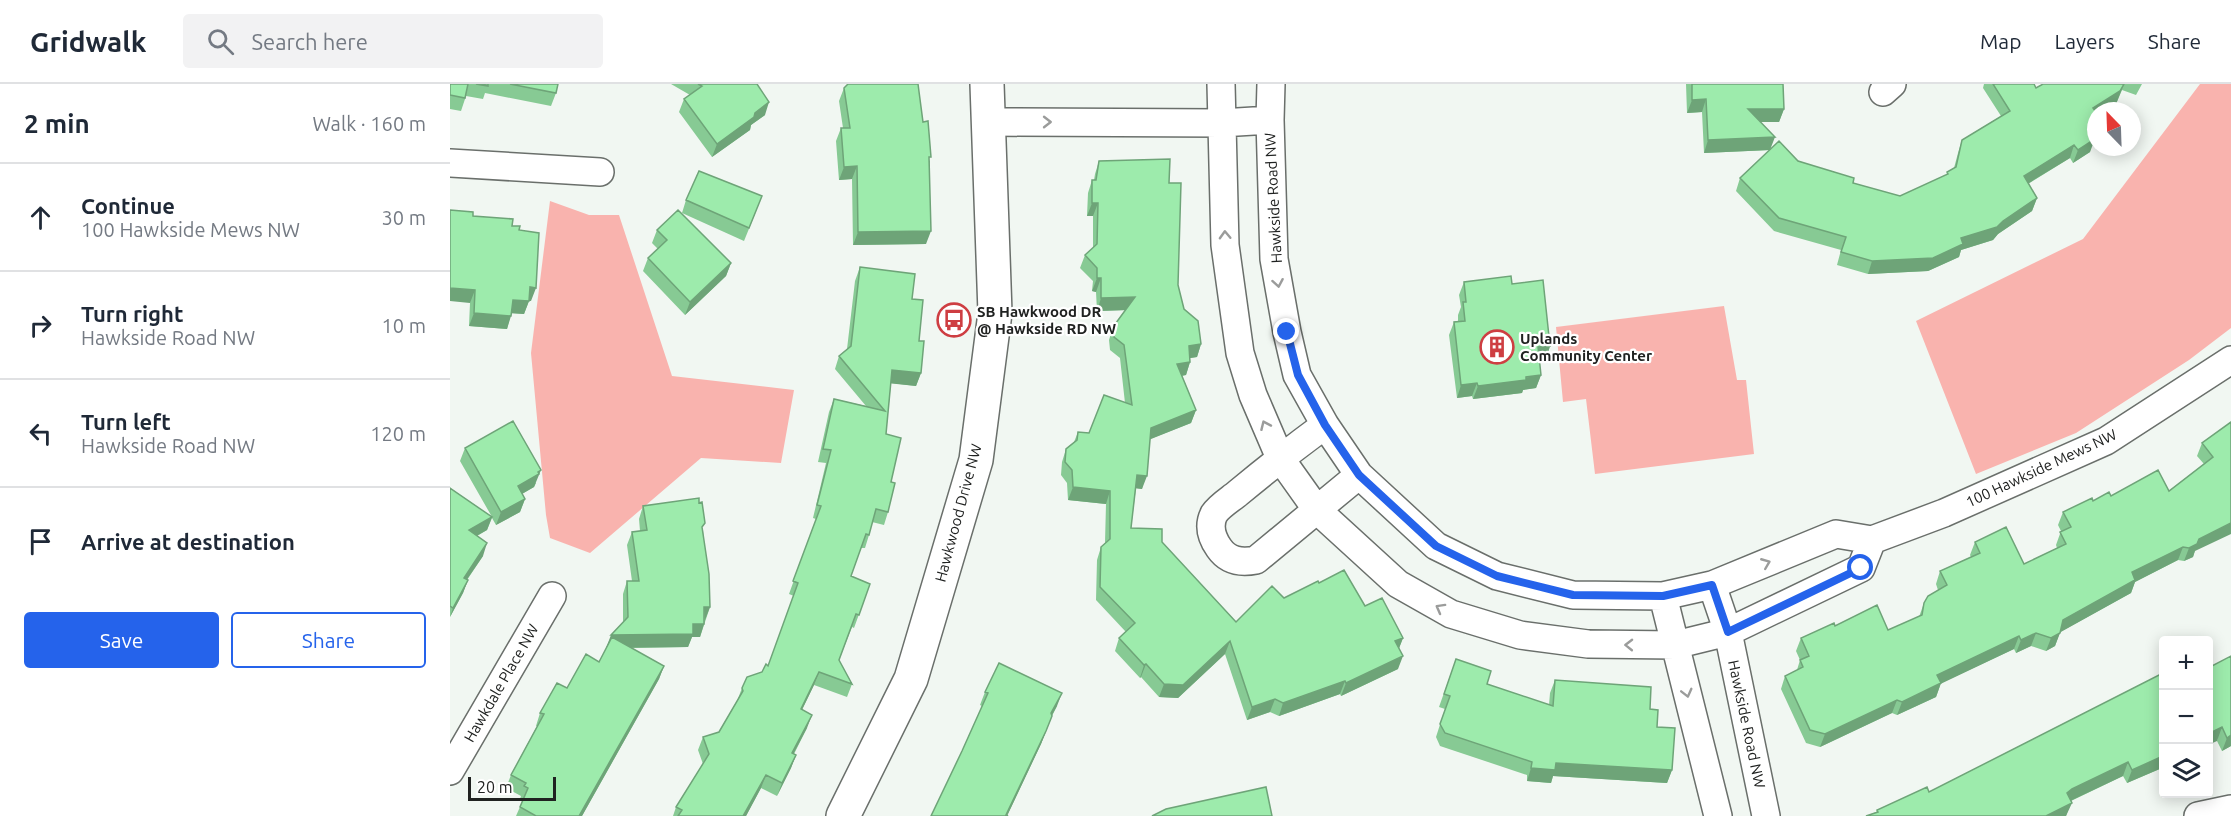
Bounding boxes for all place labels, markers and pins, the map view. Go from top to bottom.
bus stop icon: SB Hawkwood DR @ Hawkside RD NW [936,302,972,338]
place label: SB Hawkwood DR @ Hawkside RD NW [977,303,1116,337]
building icon: Uplands Community Center [1479,329,1515,365]
place label: Uplands Community Center [1520,330,1653,364]

